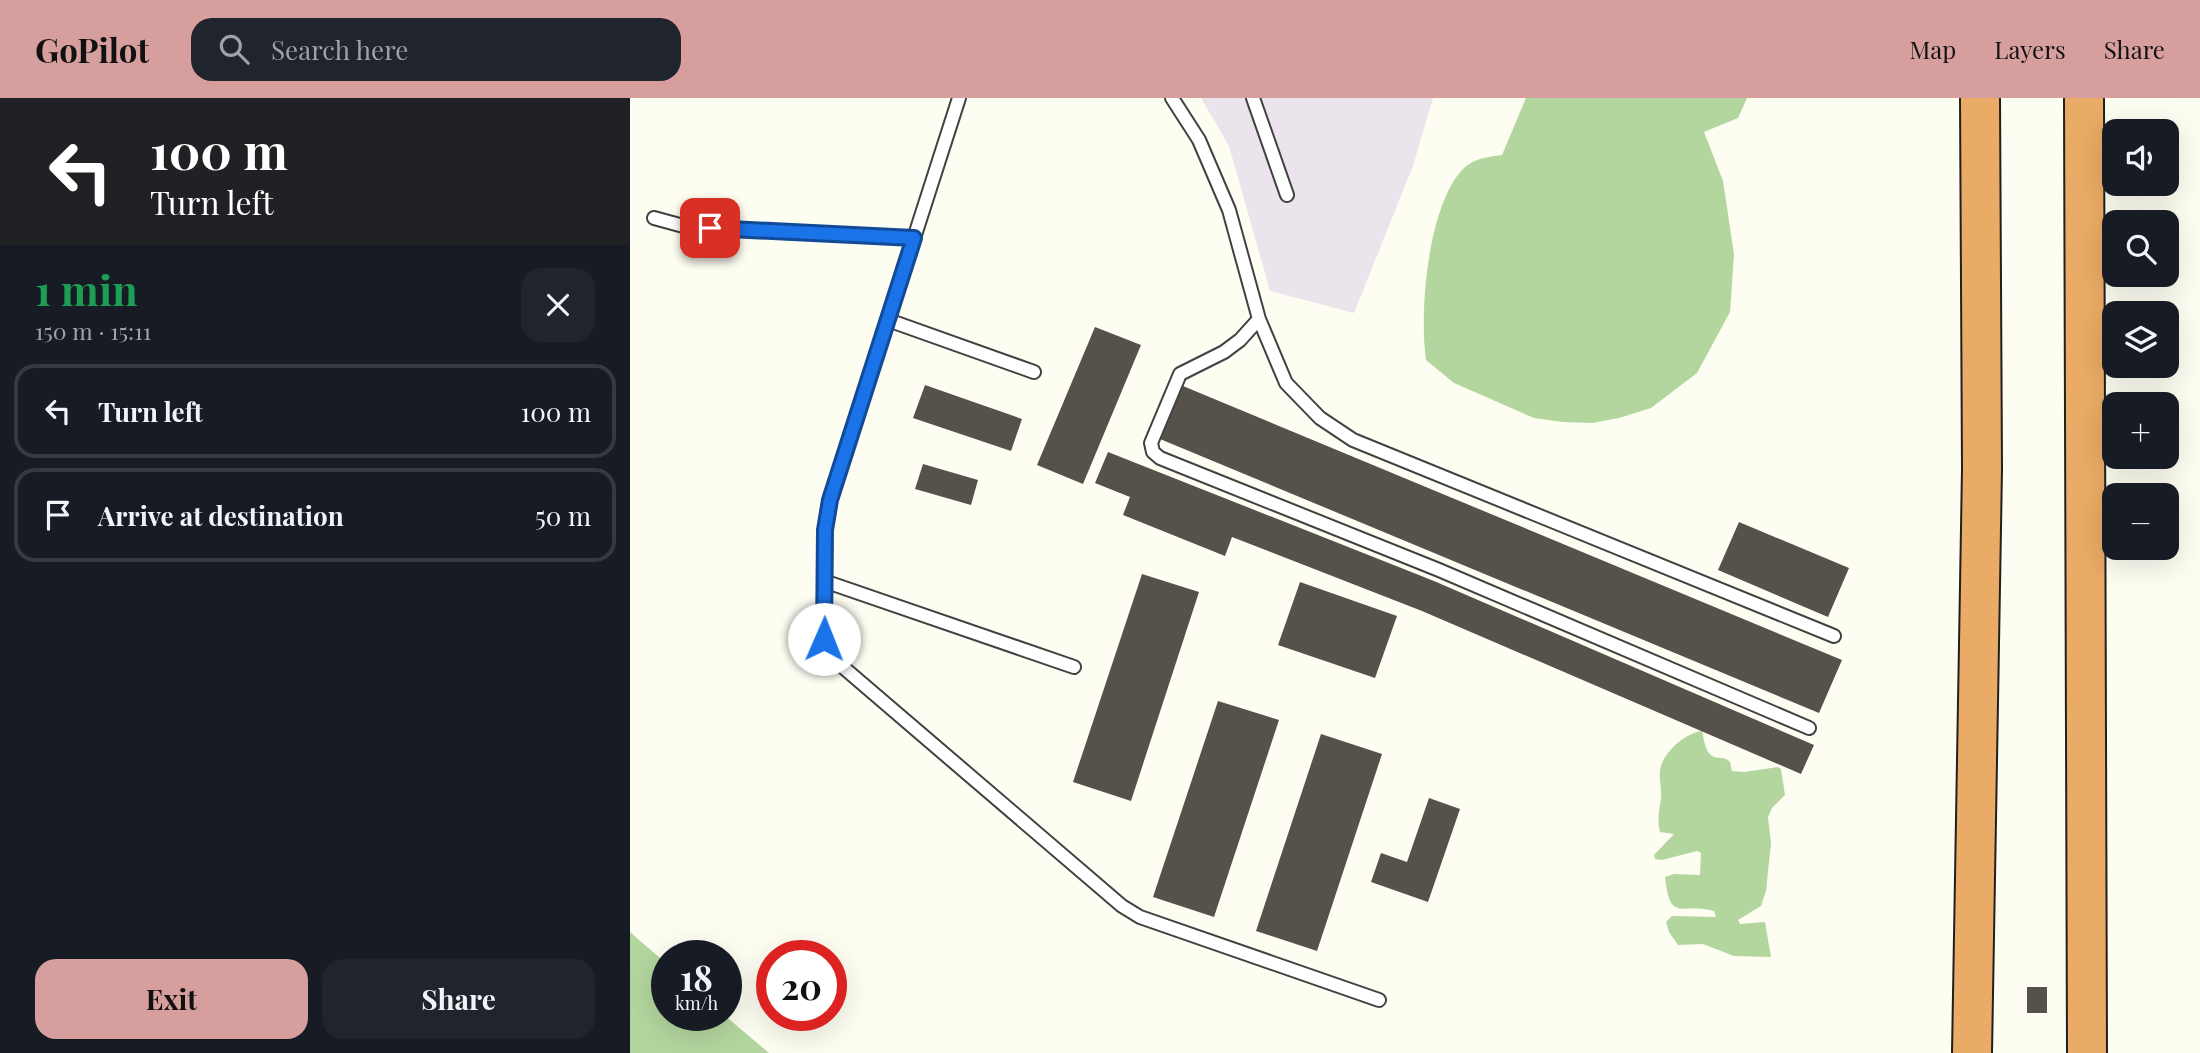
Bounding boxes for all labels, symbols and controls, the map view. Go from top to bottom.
search box [191,18,681,81]
text: GoPilot [35,27,149,71]
icon: search [215,30,253,68]
text: Search here [271,32,408,67]
text: Map [1910,33,1956,65]
text: Layers [1994,33,2066,65]
text: Share [2104,33,2165,65]
text: 100 m [150,117,288,182]
map controls [2102,119,2179,560]
button: sound [2102,119,2179,196]
icon: left [35,126,126,217]
text: Turn left [150,180,274,223]
pin [680,198,740,258]
icon: arrive [691,209,729,247]
button: search [2102,210,2179,287]
text: 1 min [35,261,138,317]
button: close [521,268,595,342]
button: layers [2102,301,2179,378]
text: 150 m · 15:11 [35,315,151,346]
icon: left [39,392,77,430]
button: + [2102,392,2179,469]
text: Turn left [98,394,203,429]
text: 100 m [521,394,591,429]
button: − [2102,483,2179,560]
icon: arrive [39,496,77,534]
text: Arrive at destination [98,498,344,533]
text: 50 m [535,498,591,533]
position arrow [787,602,861,676]
speed limit sign: 20 [756,940,847,1031]
text: 18 [680,953,713,1000]
button: Exit [35,959,308,1039]
button: Share [322,959,595,1039]
text: km/h [675,991,718,1015]

